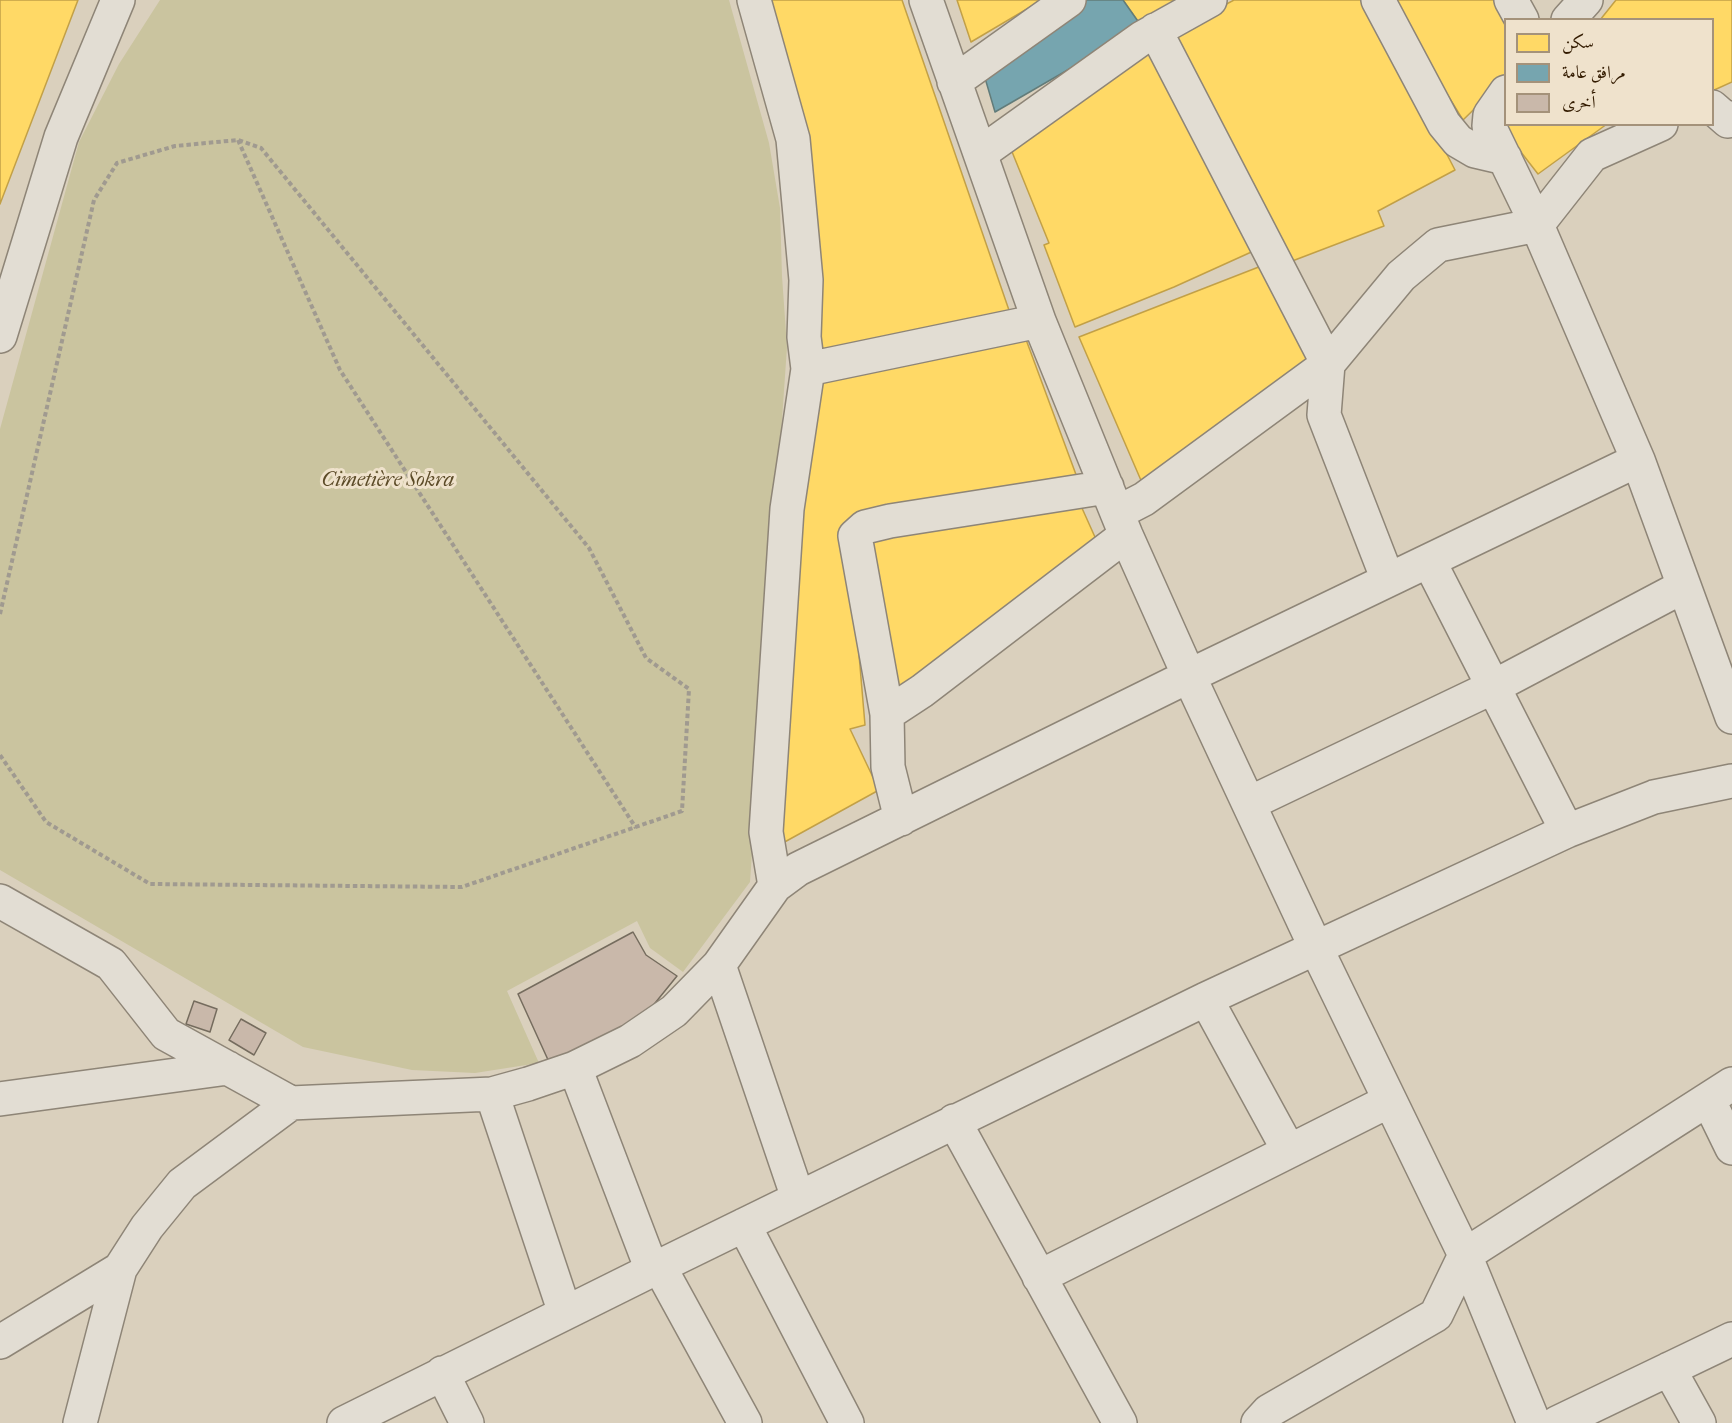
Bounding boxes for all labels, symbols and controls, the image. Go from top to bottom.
legend [1504,18,1714,126]
text: سكن [1562,32,1594,53]
text: مرافق عامة [1562,62,1626,83]
text: أخرى [1562,92,1596,113]
park label: Cimetière Sokra [322,469,454,493]

